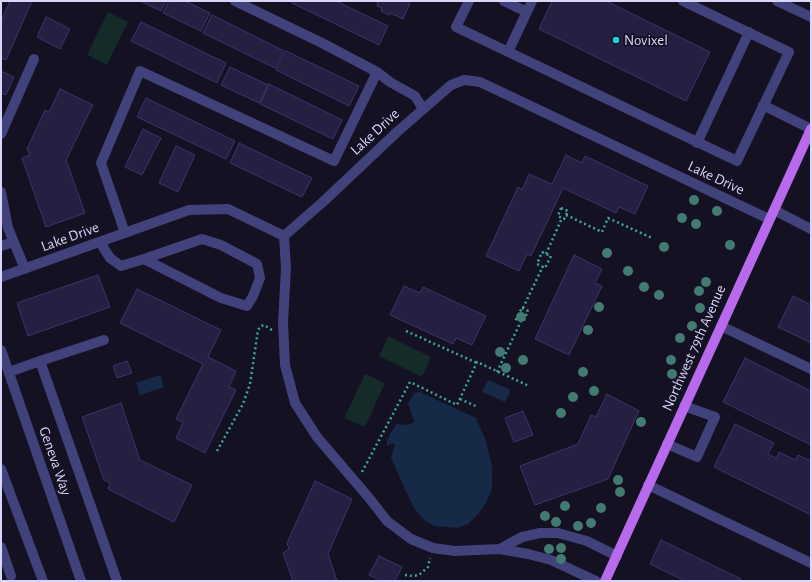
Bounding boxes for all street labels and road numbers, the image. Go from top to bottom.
street label: Lake Drive [347,105,403,159]
street label: Lake Drive [685,157,747,199]
street label: Lake Drive [39,218,101,256]
street label: Northwest 79th Avenue [658,282,730,414]
street label: Geneva Way [35,424,75,498]

